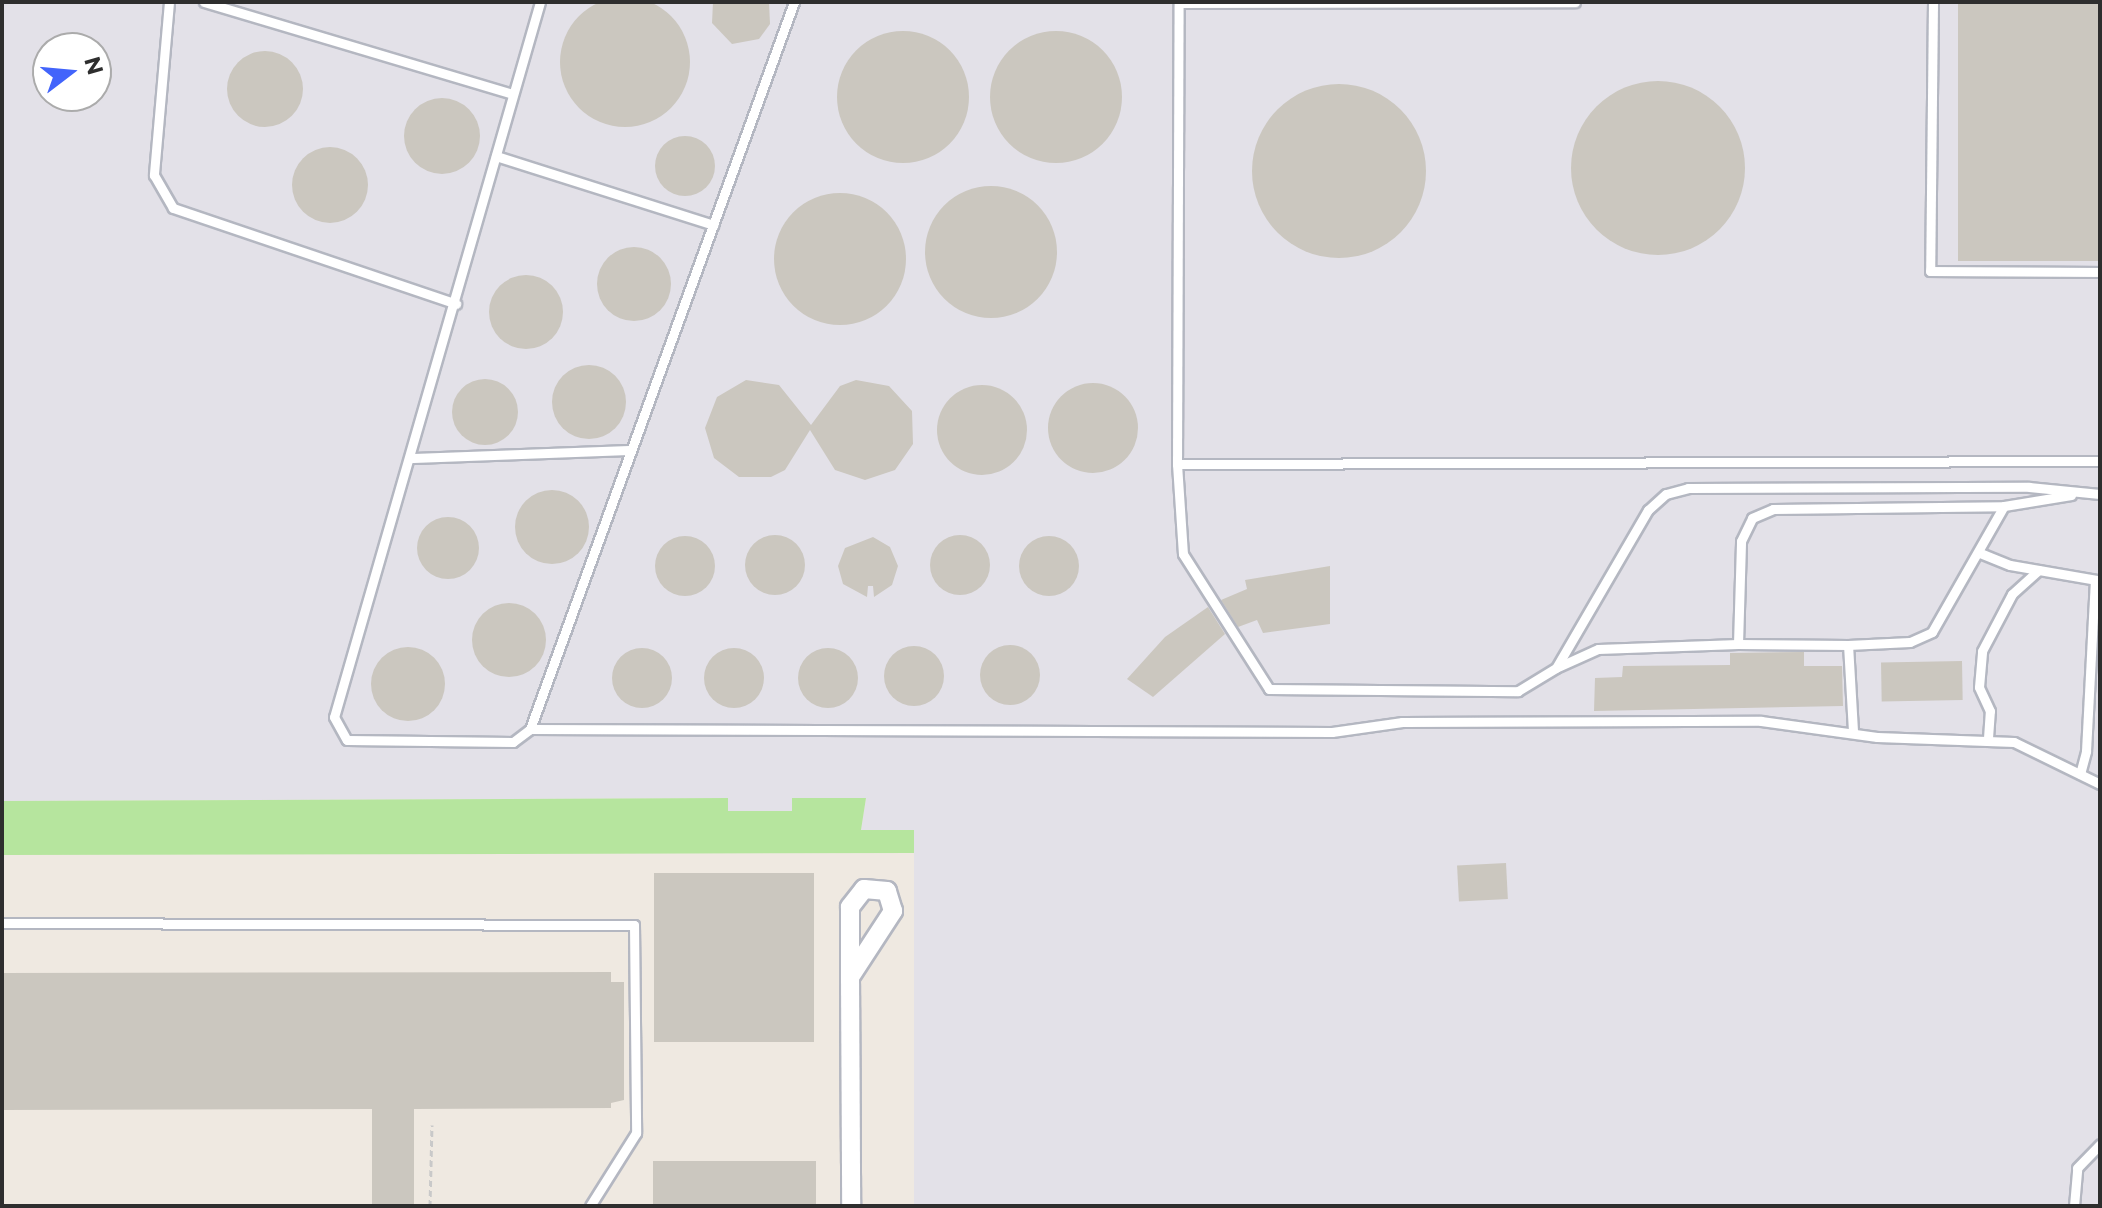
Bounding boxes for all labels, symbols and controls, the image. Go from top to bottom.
north arrow [32,32,112,112]
text: N [78,54,109,78]

